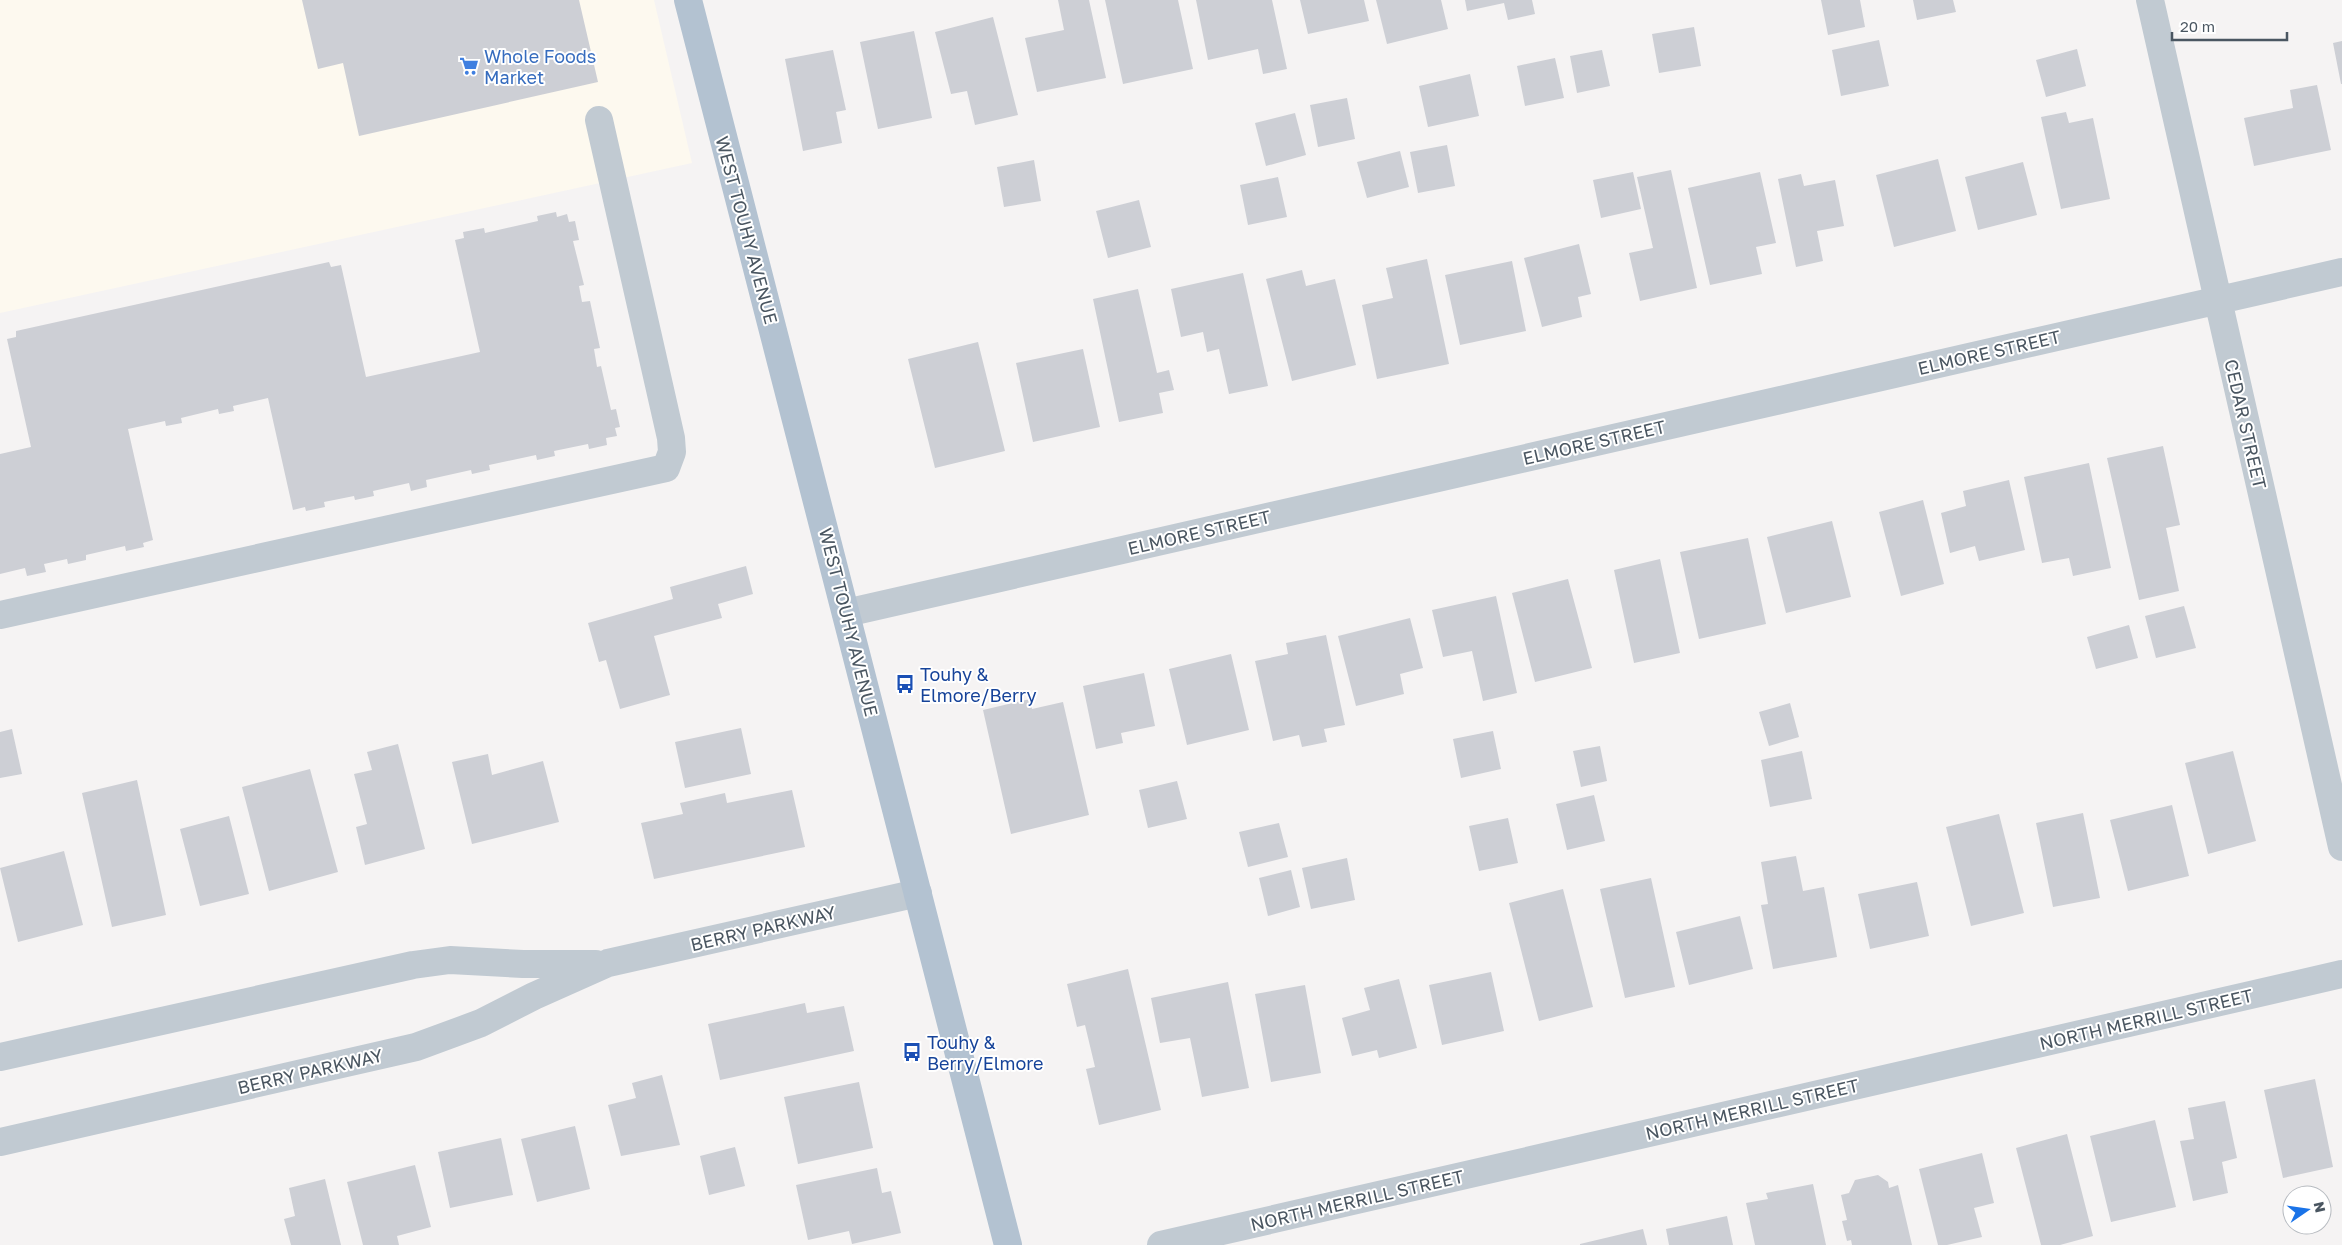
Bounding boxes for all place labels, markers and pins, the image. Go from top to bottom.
place label: Whole Foods Market [484,45,596,88]
supermarket icon: Whole Foods Market [458,55,480,77]
place label: Touhy & Elmore/Berry [920,663,1037,706]
bus stop icon: Touhy & Elmore/Berry [894,673,916,695]
place label: Touhy & Berry/Elmore [927,1031,1044,1074]
bus stop icon: Touhy & Berry/Elmore [901,1041,923,1063]

